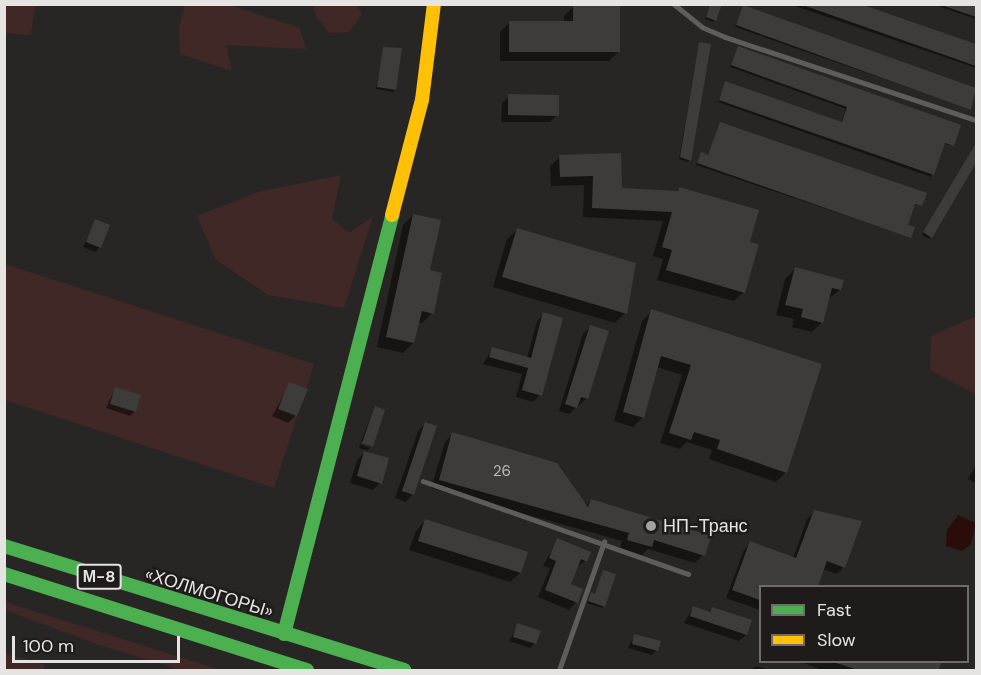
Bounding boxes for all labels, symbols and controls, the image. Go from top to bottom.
house number: 26 [493,463,511,481]
place label: НП-Транс [663,515,748,537]
marker: НП-Транс [644,519,658,533]
street label: «ХОЛМОГОРЫ» [142,563,276,623]
road number: М-8 [76,564,122,590]
legend [759,585,969,663]
text: Fast [817,598,852,622]
scale bar [15,624,183,662]
text: Slow [817,628,856,652]
text: 100 m [23,634,74,658]

